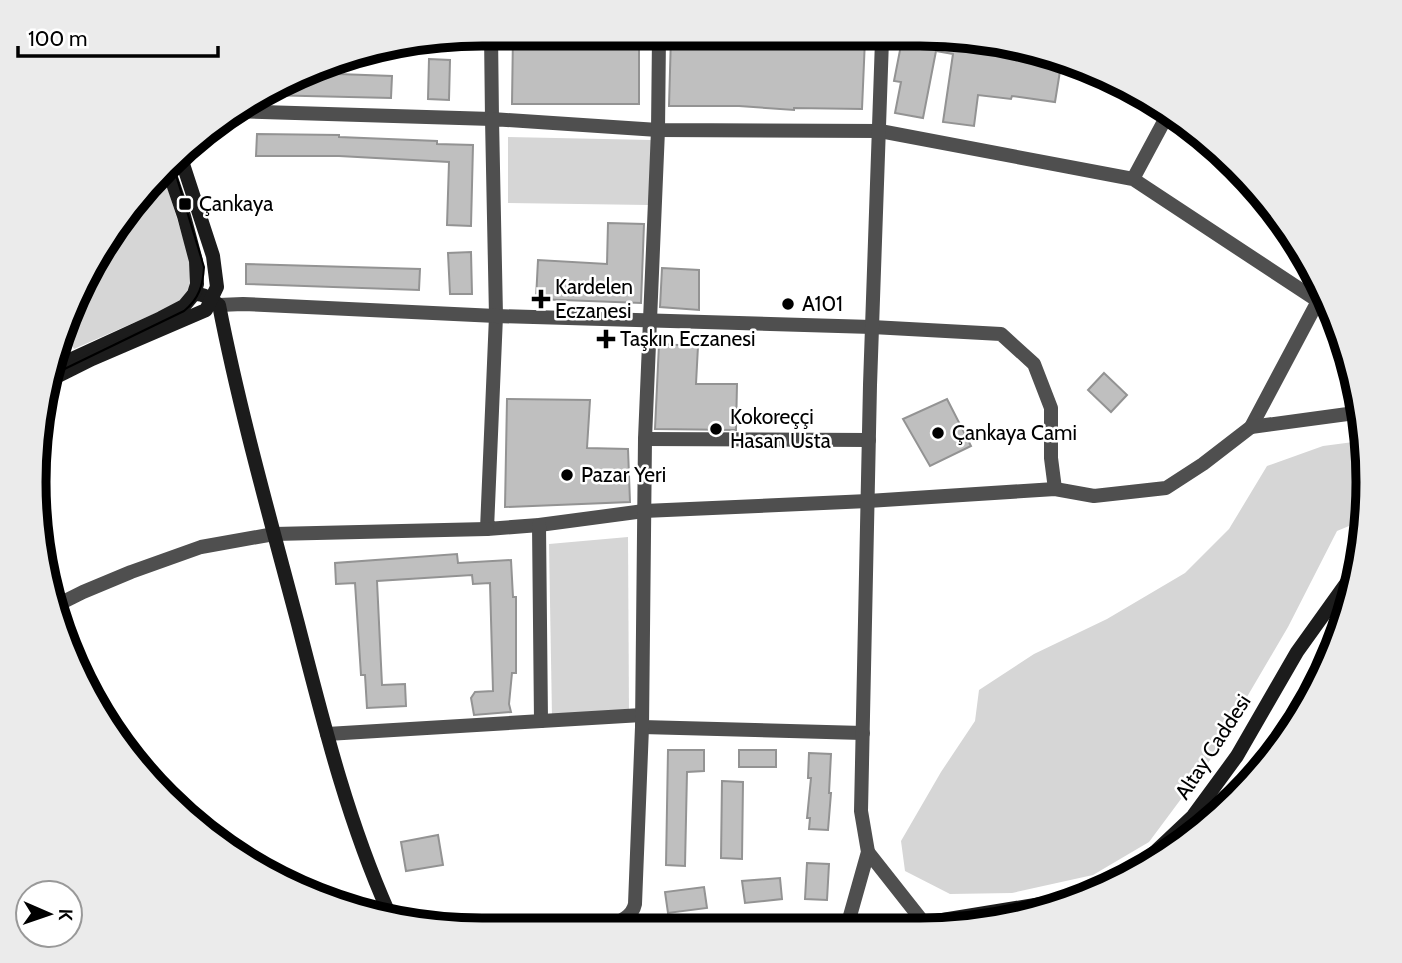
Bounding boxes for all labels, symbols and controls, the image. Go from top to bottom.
scale bar [18,14,217,58]
text: 100 m [28,26,87,51]
place label: Çankaya [199,191,273,216]
marker: Çankaya [177,196,193,212]
place label: Kardelen Eczanesi [555,274,633,323]
marker: Kardelen Eczanesi [533,291,549,307]
place label: A101 [802,291,843,316]
marker: A101 [780,296,796,312]
place label: Taşkın Eczanesi [620,326,755,351]
marker: Taşkın Eczanesi [598,331,614,347]
place label: Kokoreççi Hasan Usta [730,404,831,453]
place label: Çankaya Cami [952,420,1077,445]
marker: Kokoreççi Hasan Usta [708,421,724,437]
marker: Çankaya Cami [930,425,946,441]
place label: Pazar Yeri [581,462,666,487]
marker: Pazar Yeri [559,467,575,483]
street label: Altay Caddesi [1169,690,1256,804]
north arrow [14,879,84,949]
text: K [54,908,77,921]

